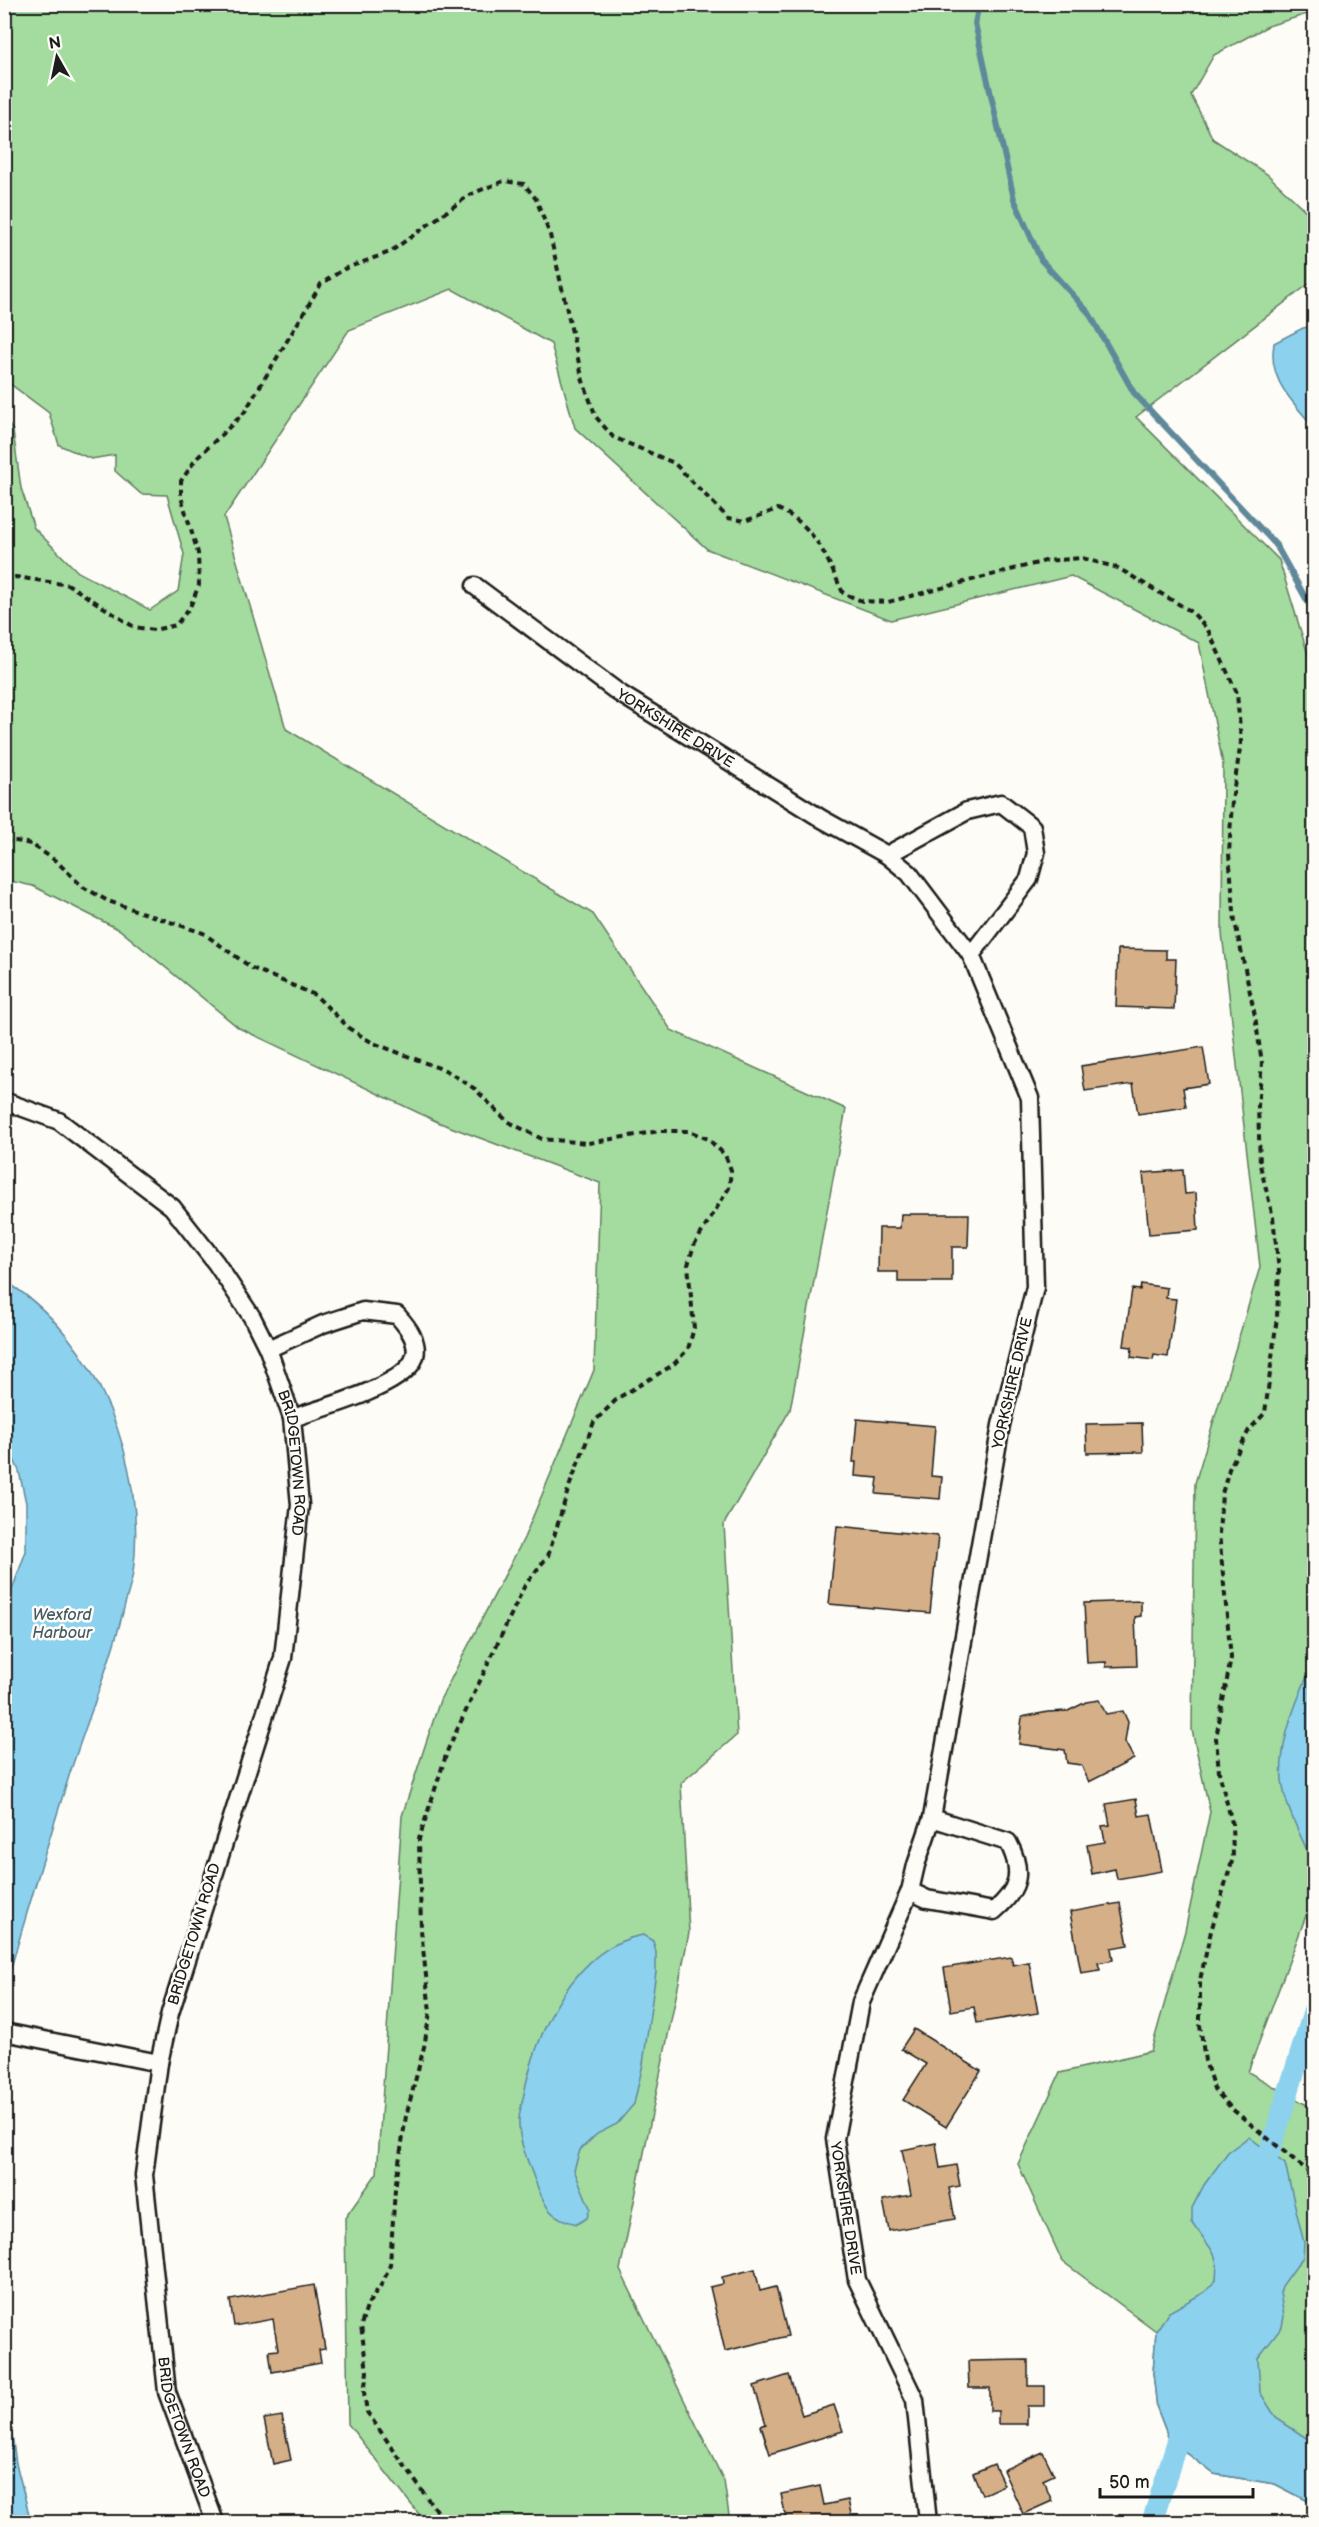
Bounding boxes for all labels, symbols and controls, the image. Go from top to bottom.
north arrow [27,27,87,87]
text: N [47,33,62,54]
street label: YORKSHIRE DRIVE [612,684,738,772]
street label: YORKSHIRE DRIVE [988,1315,1037,1452]
street label: BRIDGETOWN ROAD [273,1387,309,1537]
water label: Wexford Harbour [32,1606,93,1643]
street label: BRIDGETOWN ROAD [164,1861,225,2007]
street label: YORKSHIRE DRIVE [825,2139,865,2276]
street label: BRIDGETOWN ROAD [153,2356,214,2501]
scale bar [1100,2461,1253,2499]
text: 50 m [1109,2472,1150,2493]

